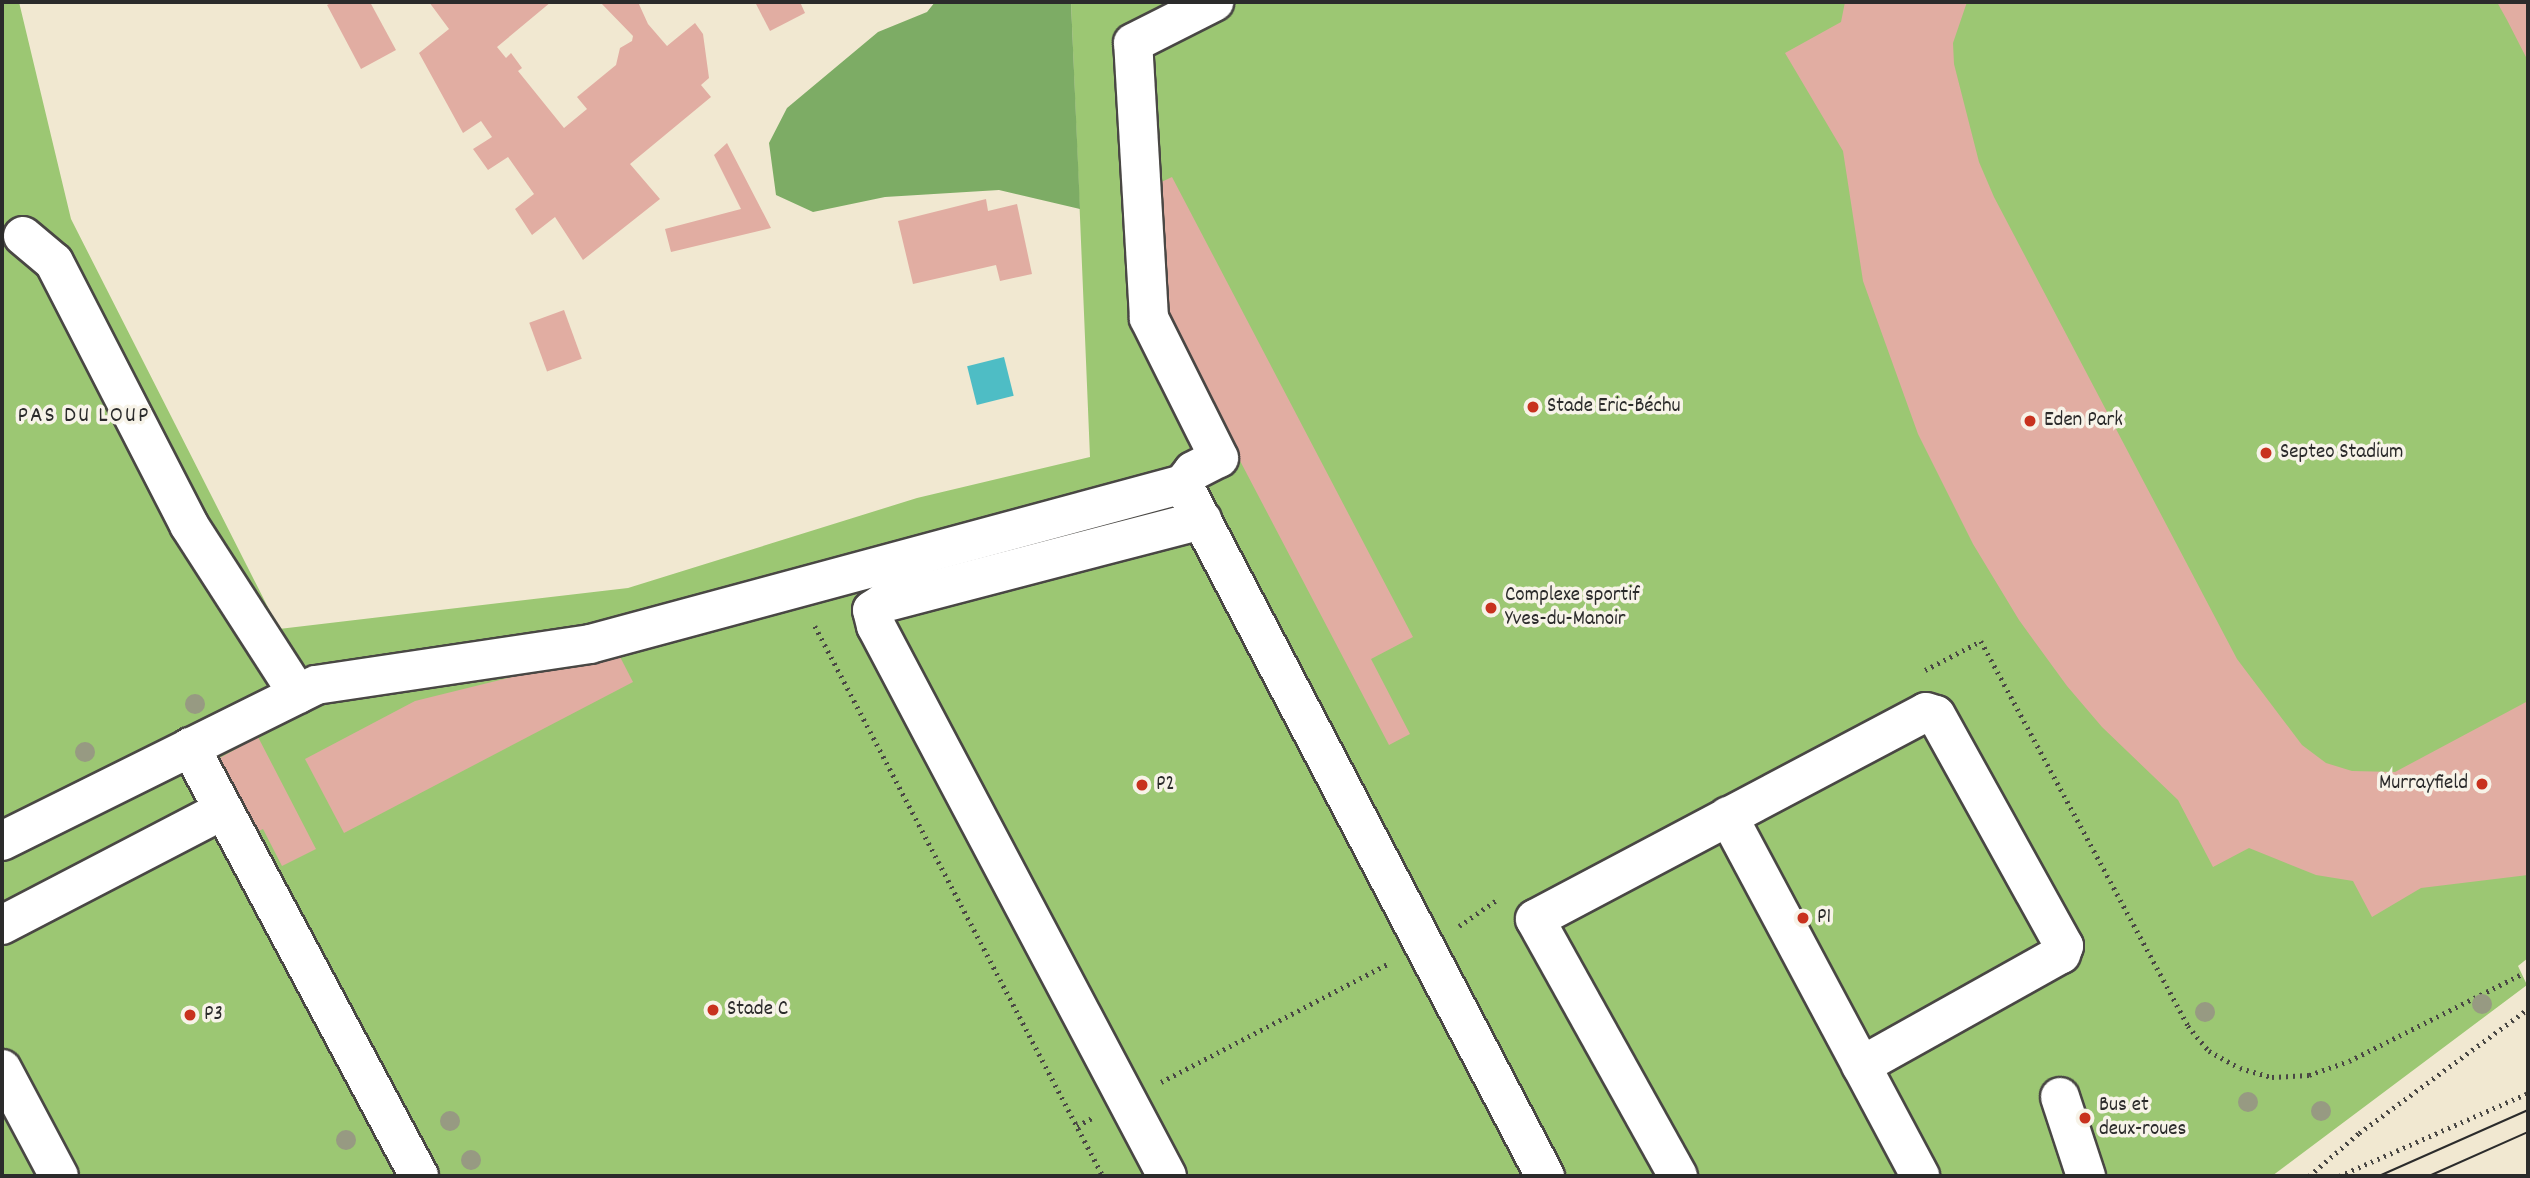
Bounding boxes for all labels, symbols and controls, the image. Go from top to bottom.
place label: Stade Eric-Béchu [1547,394,1681,420]
marker: Stade Eric-Béchu [1525,399,1541,415]
district label: PAS DU LOUP [19,403,149,431]
place label: Eden Park [2044,408,2123,434]
marker: Eden Park [2022,413,2038,429]
place label: Septeo Stadium [2280,440,2403,466]
marker: Septeo Stadium [2258,445,2274,461]
place label: Complexe sportif Yves-du-Manoir [1505,583,1640,633]
marker: Complexe sportif Yves-du-Manoir [1483,600,1499,616]
place label: Murrayfield [2379,771,2468,797]
place label: P2 [1156,772,1175,798]
marker: Murrayfield [2474,776,2490,792]
marker: P2 [1134,777,1150,793]
place label: P1 [1817,905,1831,931]
marker: P1 [1795,910,1811,926]
place label: Stade C [727,997,788,1023]
place label: P3 [204,1002,223,1028]
marker: Stade C [705,1002,721,1018]
marker: P3 [182,1007,198,1023]
place label: Bus et deux-roues [2099,1093,2186,1143]
marker: Bus et deux-roues [2077,1110,2093,1126]

